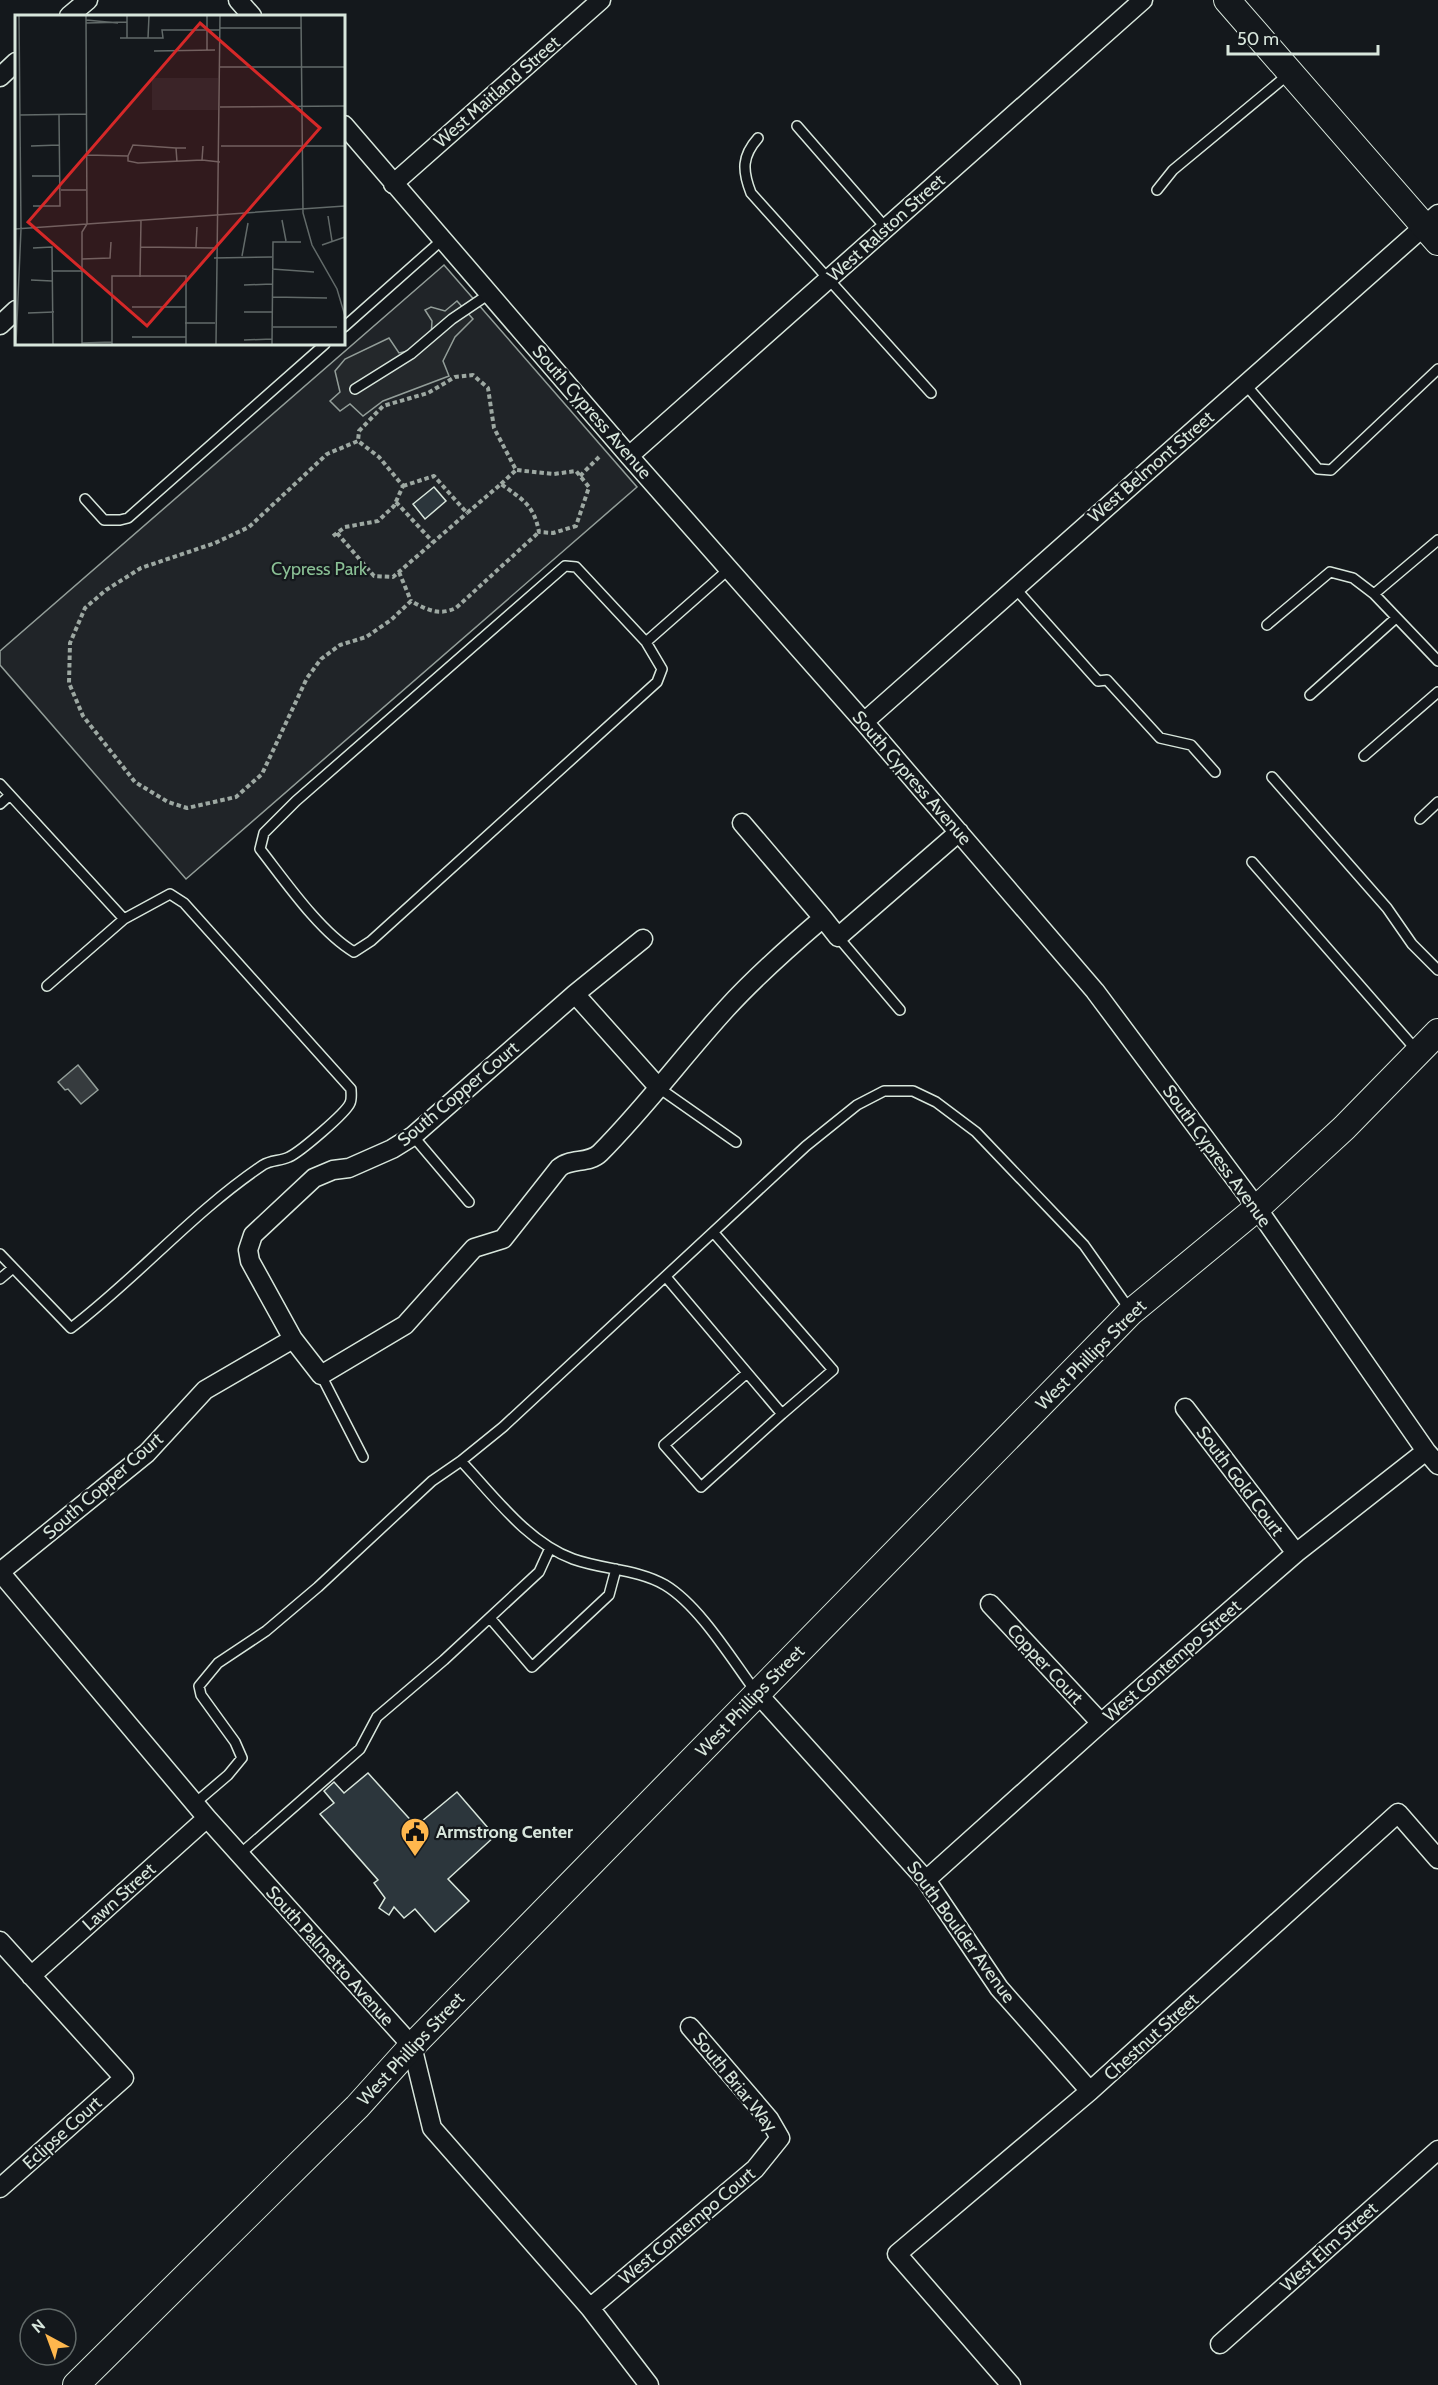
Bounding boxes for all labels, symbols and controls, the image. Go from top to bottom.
inset map [15,15,345,345]
scale bar [1228,18,1378,56]
text: 50 m [1237,28,1279,50]
street label: West Maitland Street [430,31,564,153]
street label: West Ralston Street [823,169,949,287]
street label: South Cypress Avenue [528,340,656,484]
street label: West Belmont Street [1084,406,1218,528]
park label: Cypress Park [271,558,368,580]
street label: South Cypress Avenue [848,706,976,850]
street label: South Copper Court [393,1037,523,1151]
street label: South Cypress Avenue [1158,1081,1276,1231]
street label: West Phillips Street [1031,1295,1151,1415]
street label: South Gold Court [1192,1422,1288,1540]
street label: South Copper Court [39,1428,167,1544]
street label: West Contempo Street [1099,1595,1245,1727]
street label: Copper Court [1002,1619,1088,1709]
street label: West Phillips Street [691,1640,809,1762]
public building icon: Armstrong Center [399,1816,431,1858]
place label: Armstrong Center [436,1821,573,1843]
street label: South Boulder Avenue [902,1857,1020,2007]
street label: Lawn Street [78,1858,160,1936]
street label: South Palmetto Avenue [261,1881,399,2031]
street label: West Phillips Street [353,1988,469,2110]
street label: Chestnut Street [1099,1989,1203,2085]
street label: South Briar Way [688,2028,782,2136]
street label: Eclipse Court [18,2092,106,2174]
street label: West Contempo Court [615,2163,759,2289]
street label: West Elm Street [1276,2198,1382,2296]
north arrow [18,2307,78,2367]
text: N [28,2315,49,2337]

